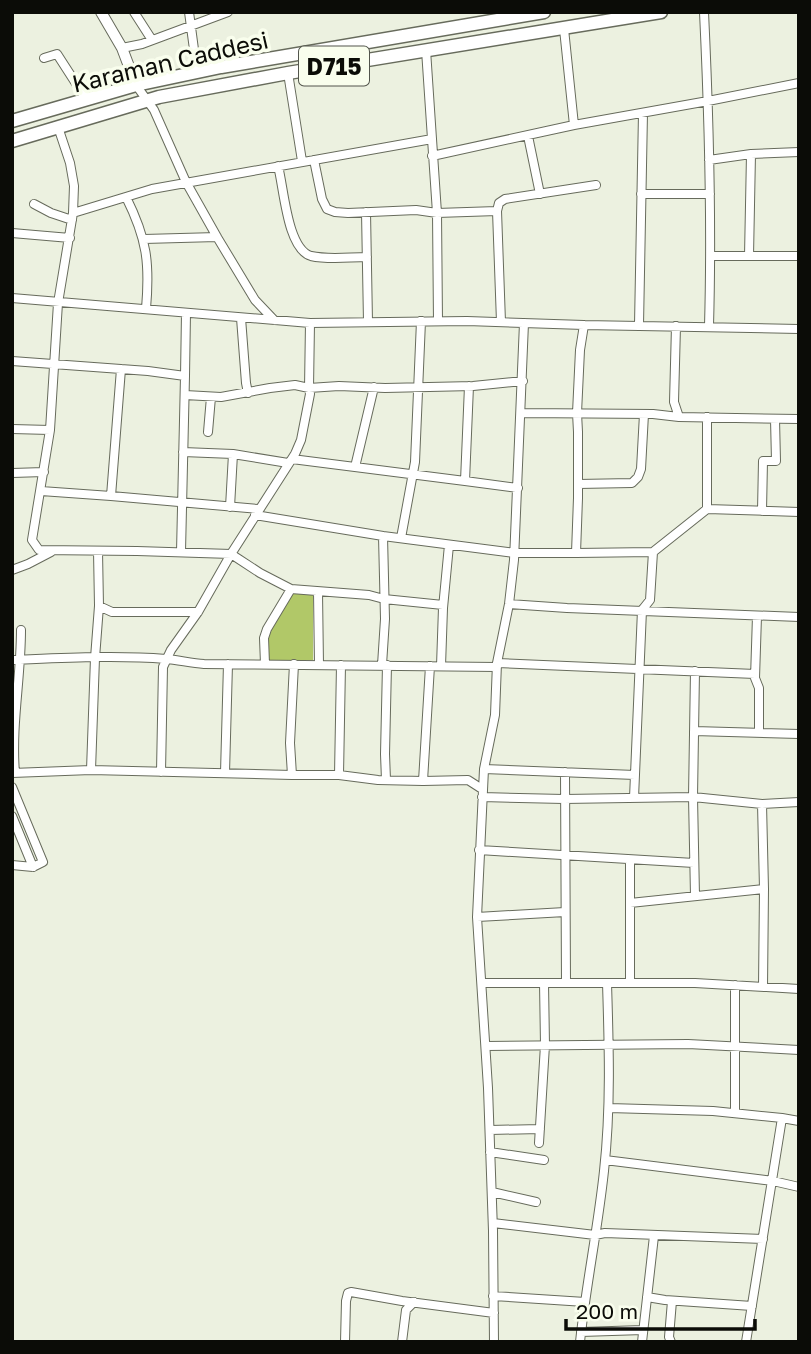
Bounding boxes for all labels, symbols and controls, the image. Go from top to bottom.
street label: Karaman Caddesi [69,24,271,98]
road number: D715 [299,46,369,86]
scale bar [566,1288,755,1332]
text: 200 m [576,1298,638,1324]

